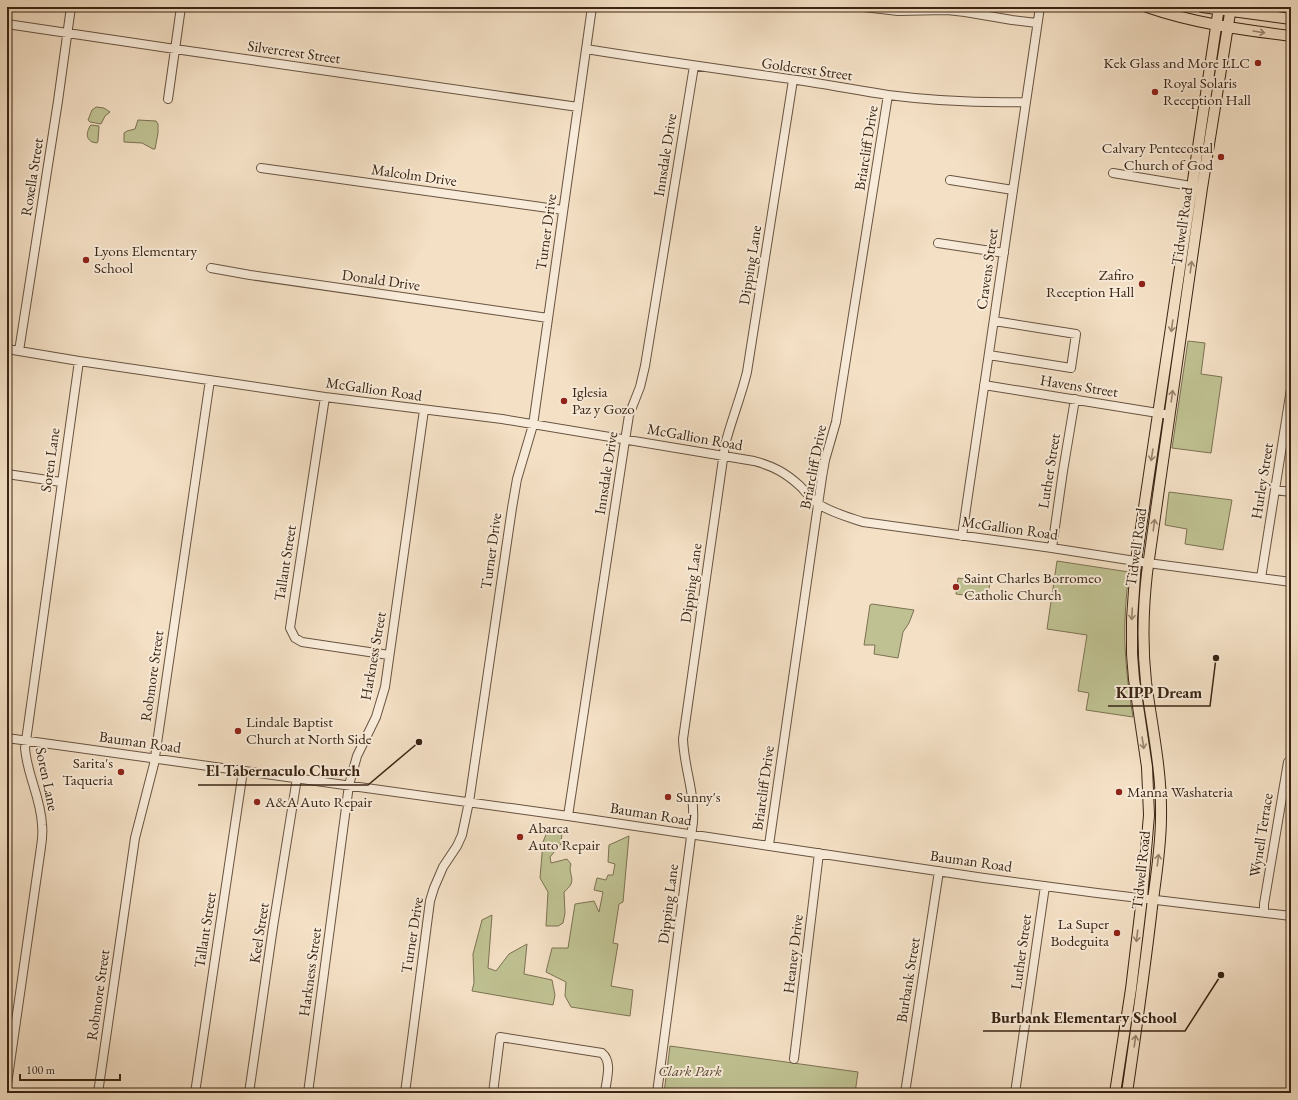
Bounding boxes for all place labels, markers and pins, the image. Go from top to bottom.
place label: Kek Glass and More LLC [1104,53,1250,72]
marker: Kek Glass and More LLC [1253,58,1263,68]
place label: Royal Solaris Reception Hall [1163,73,1251,109]
marker: Royal Solaris Reception Hall [1150,87,1160,97]
place label: Calvary Pentecostal Church of God [1102,138,1213,174]
marker: Calvary Pentecostal Church of God [1216,152,1226,162]
place label: Lyons Elementary School [94,241,197,277]
marker: Lyons Elementary School [81,255,91,265]
place label: Zafiro Reception Hall [1046,265,1134,301]
marker: Zafiro Reception Hall [1137,279,1147,289]
place label: Iglesia Paz y Gozo [572,382,635,418]
marker: Iglesia Paz y Gozo [559,396,569,406]
place label: Saint Charles Borromeo Catholic Church [964,568,1101,604]
marker: Saint Charles Borromeo Catholic Church [951,582,961,592]
callout: KIPP Dream [1108,678,1210,706]
place label: Lindale Baptist Church at North Side [246,712,372,748]
marker: Lindale Baptist Church at North Side [233,726,243,736]
place label: Sarita's Taqueria [62,753,113,789]
callout: El Tabernaculo Church [198,757,368,785]
marker: Sarita's Taqueria [116,767,126,777]
place label: Manna Washateria [1127,782,1233,801]
place label: Sunny's [676,787,721,806]
marker: Manna Washateria [1114,787,1124,797]
place label: A&A Auto Repair [264,792,372,811]
marker: Sunny's [663,792,673,802]
marker: A&A Auto Repair [252,797,262,807]
place label: Abarca Auto Repair [527,818,600,854]
marker: Abarca Auto Repair [515,832,525,842]
place label: La Super Bodeguita [1051,914,1109,950]
marker: La Super Bodeguita [1112,928,1122,938]
callout: Burbank Elementary School [983,1003,1185,1031]

